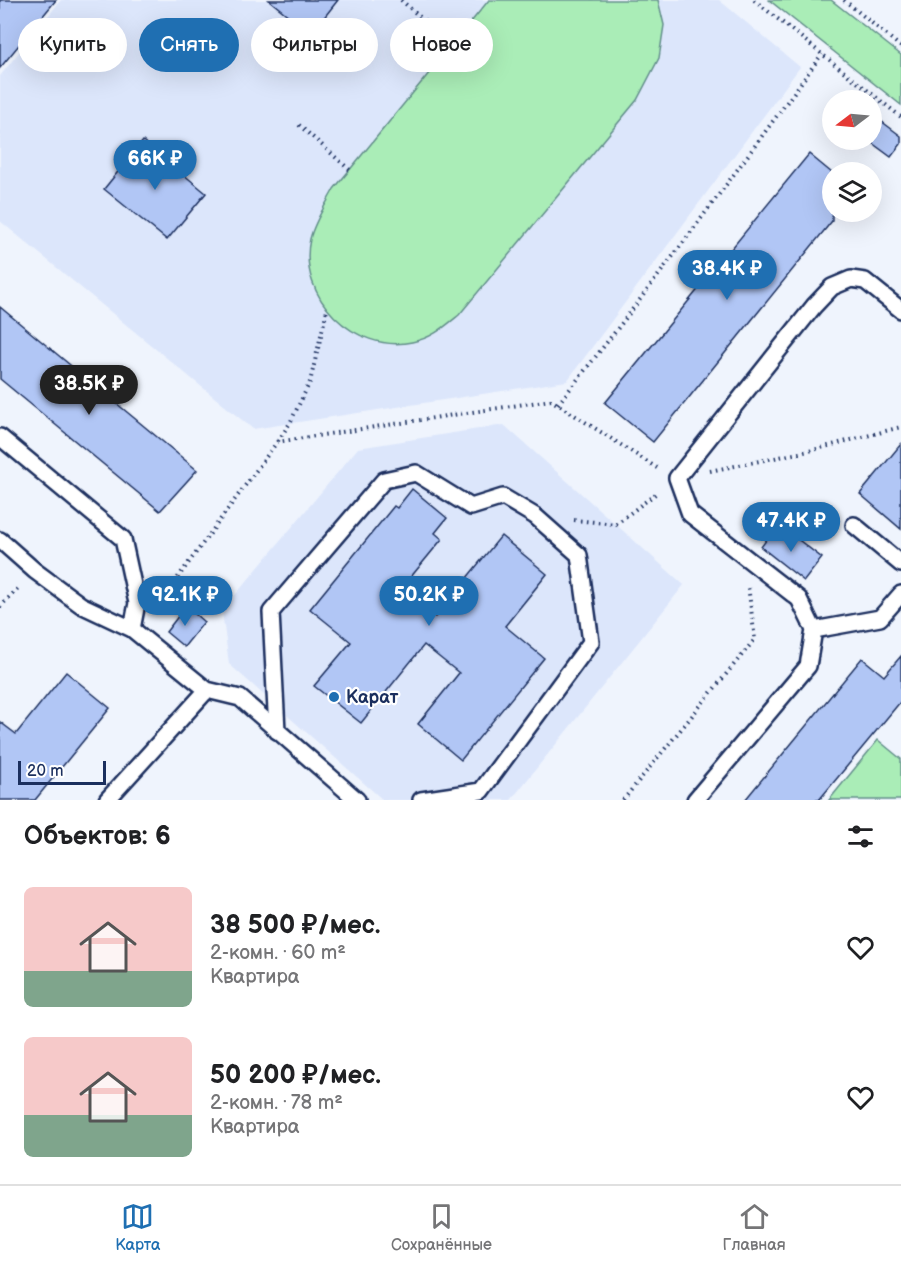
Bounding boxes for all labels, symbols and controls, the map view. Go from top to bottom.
chip: Купить [18,18,127,72]
chip: Снять [139,18,239,72]
chip: Фильтры [251,18,378,72]
chip: Новое [390,18,493,72]
north arrow [822,90,882,150]
map controls [822,90,882,222]
pin: 66K ₽ [113,140,197,191]
text: 66K ₽ [128,147,182,171]
button: layers [822,162,882,222]
pin: 38.4K ₽ [672,250,782,301]
text: 38.4K ₽ [692,257,762,281]
pin: 38.5K ₽ [34,365,144,416]
text: 38.5K ₽ [54,372,124,396]
pin: 47.4K ₽ [736,502,846,553]
text: 47.4K ₽ [756,509,826,533]
pin: 92.1K ₽ [130,576,240,627]
pin: 50.2K ₽ [374,576,484,627]
text: 92.1K ₽ [151,583,219,607]
text: 50.2K ₽ [393,583,465,607]
place label: Карат [346,687,399,708]
marker: Карат [327,690,341,704]
scale bar [18,758,106,786]
text: 20 m [27,762,63,781]
icon: filters [844,820,877,853]
text: Объектов: 6 [24,821,171,852]
text: 38 500 ₽/мес. [210,910,381,941]
icon: home [72,911,144,983]
icon: heart [844,931,877,964]
text: 2-комн. · 60 m² [210,941,346,965]
text: Квартира [210,965,300,989]
text: 50 200 ₽/мес. [210,1060,381,1091]
icon: home [72,1061,144,1133]
icon: heart [844,1081,877,1114]
text: 2-комн. · 78 m² [210,1091,343,1115]
text: Квартира [210,1115,300,1139]
tab: Карта [115,1200,160,1255]
tab: Сохранённые [391,1200,492,1255]
tab: Главная [723,1200,786,1255]

